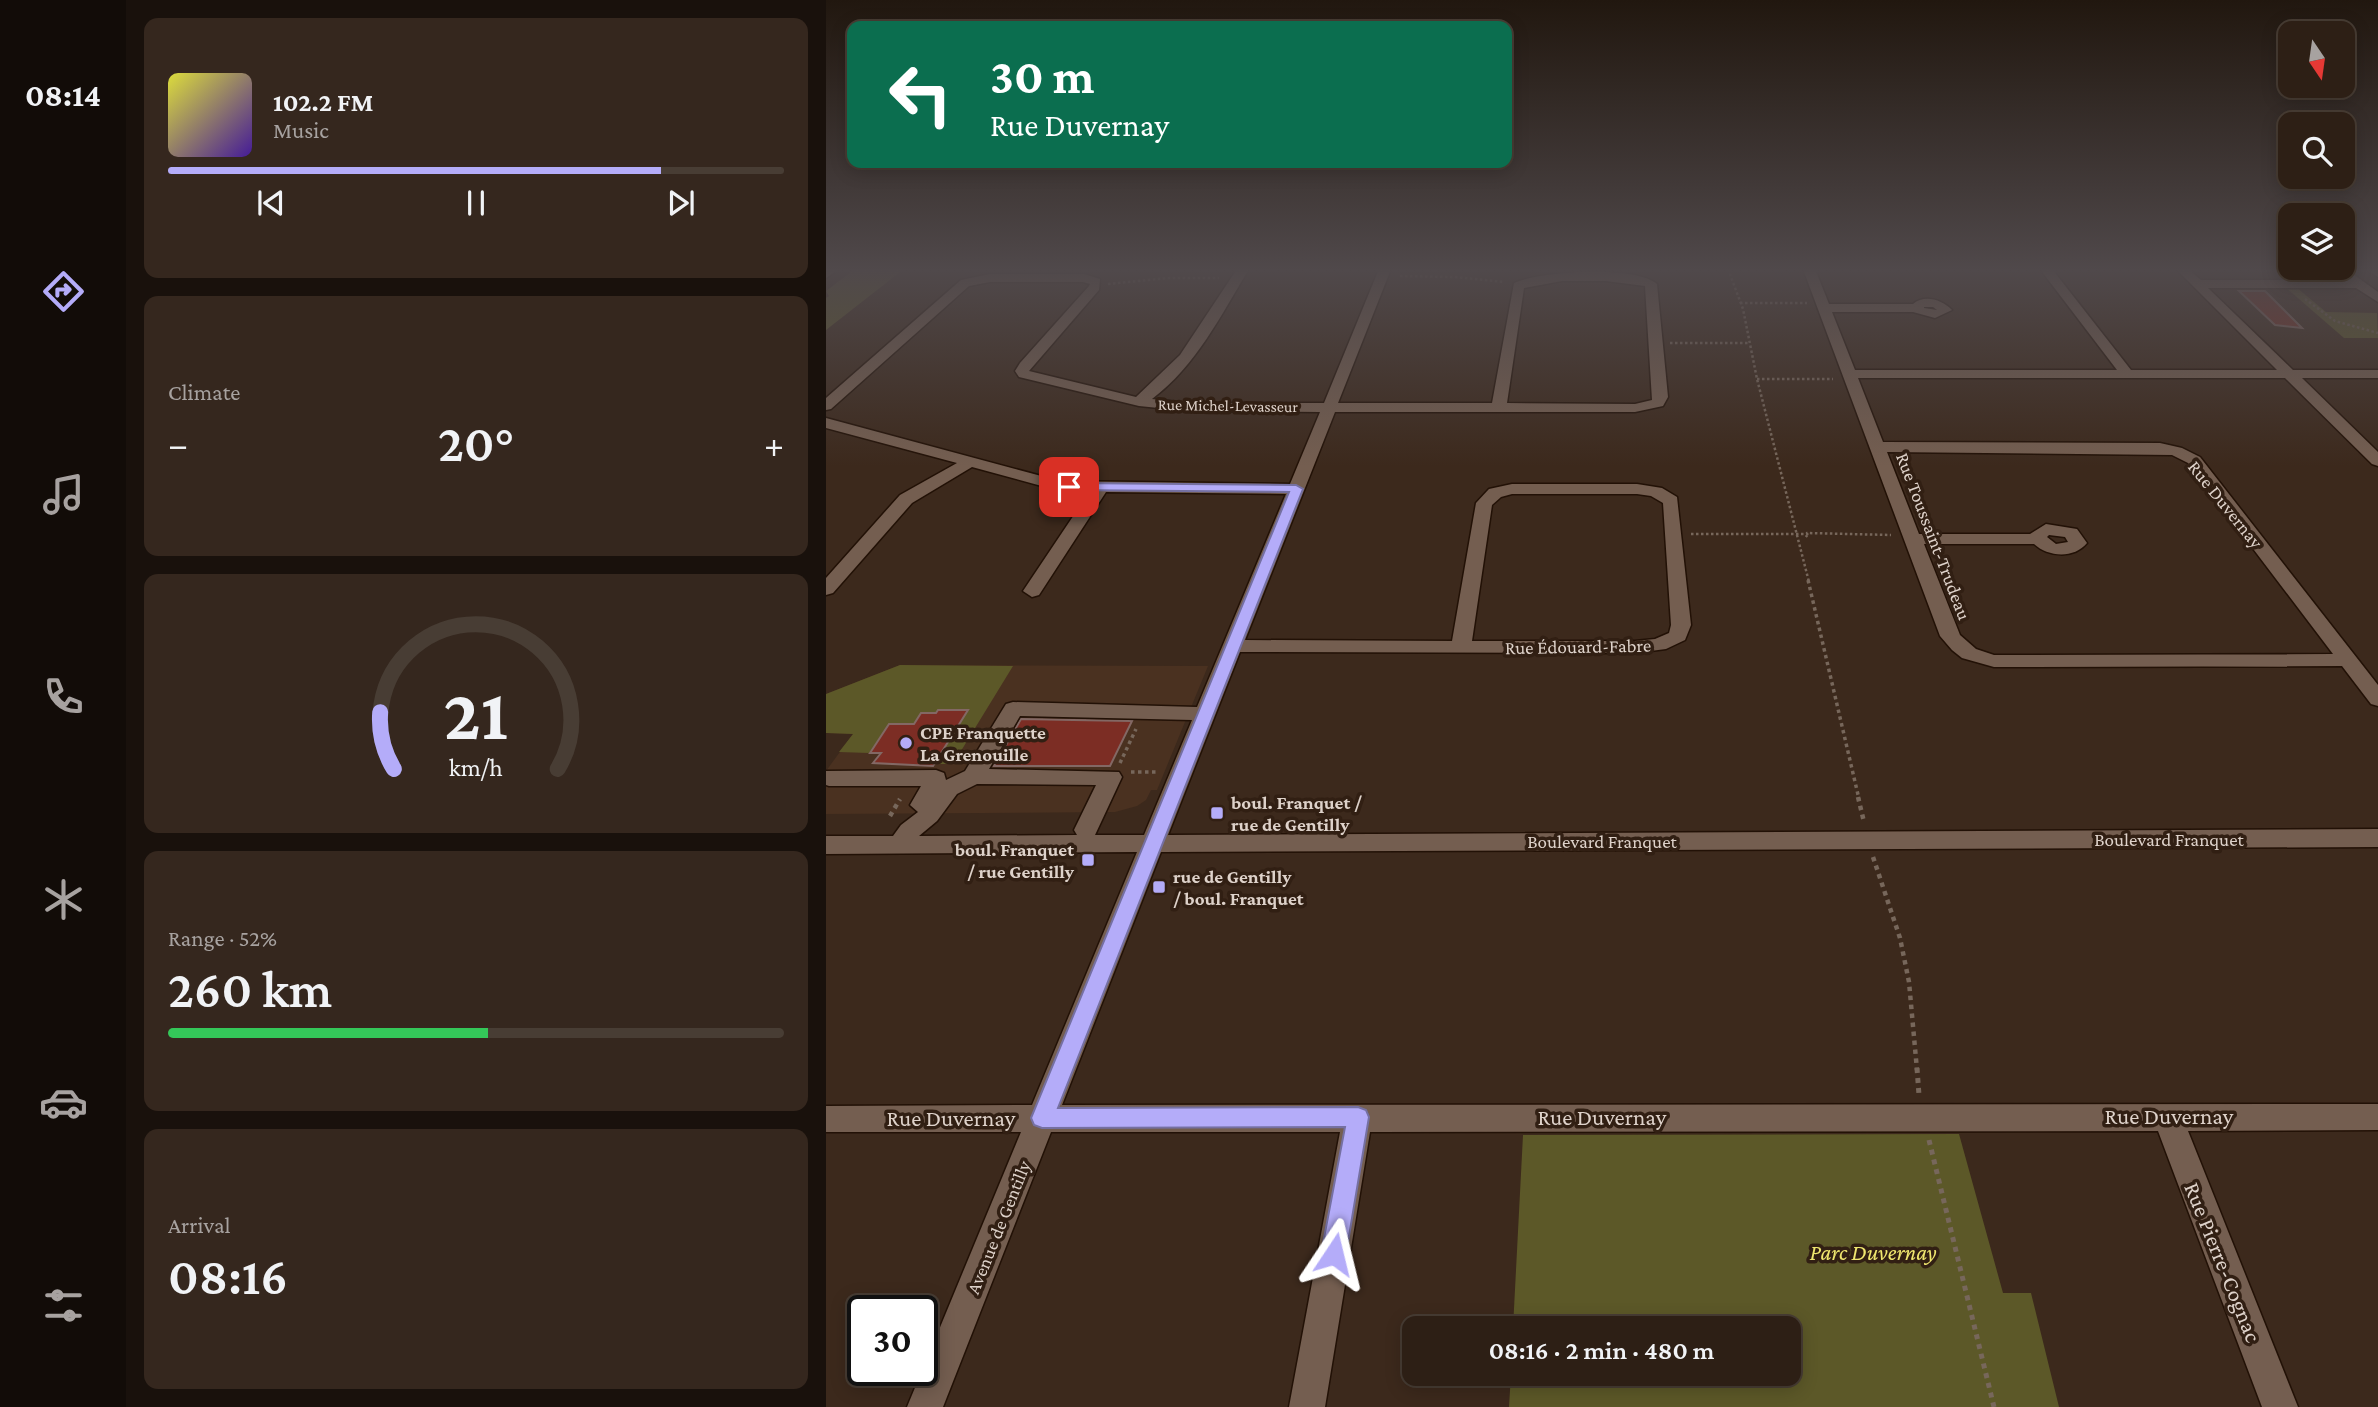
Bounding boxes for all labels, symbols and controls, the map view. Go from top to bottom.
north arrow [2278,21,2356,98]
map controls [2278,21,2355,280]
icon: left [875,49,966,140]
text: 30 m [990,49,1095,104]
text: 08:14 [25,77,101,113]
text: 102.2 FM [273,88,373,117]
text: Rue Duvernay [990,107,1169,143]
button: search [2278,112,2355,189]
text: Music [273,117,329,143]
icon: previous [252,184,290,222]
icon: pause [457,184,495,222]
icon: next [662,184,700,222]
button: layers [2278,203,2355,280]
icon: directions [39,267,88,316]
text: Climate [168,379,240,405]
street label: Rue Michel-Levasseur [1158,396,1299,415]
text: 20° [438,414,514,472]
text: − [168,423,188,465]
text: + [764,423,784,465]
street label: Rue Toussaint-Trudeau [1892,450,1975,623]
street label: Rue Duvernay [2184,456,2267,552]
pin [1039,457,1099,517]
icon: arrive [1050,468,1088,506]
icon: music [39,470,88,519]
street label: Rue Édouard-Fabre [1505,635,1651,658]
icon: phone [39,672,88,721]
text: 21 [444,675,508,756]
place label: CPE Franquette La Grenouille [920,722,1046,765]
marker: CPE Franquette La Grenouille [898,735,914,751]
text: km/h [449,754,503,781]
place label: boul. Franquet / rue de Gentilly [1230,792,1362,835]
marker: boul. Franquet / rue de Gentilly [1209,805,1225,821]
street label: Boulevard Franquet [2094,829,2245,850]
street label: Boulevard Franquet [1527,831,1678,852]
place label: boul. Franquet / rue Gentilly [954,839,1075,882]
marker: boul. Franquet / rue Gentilly [1080,852,1096,868]
place label: rue de Gentilly / boul. Franquet [1173,866,1304,909]
icon: climate [39,875,88,924]
marker: rue de Gentilly / boul. Franquet [1151,879,1167,895]
text: Range · 52% [168,925,277,951]
text: 260 km [168,960,332,1018]
icon: car [39,1078,88,1127]
street label: Rue Duvernay [2105,1103,2234,1129]
street label: Rue Duvernay [1538,1104,1667,1130]
street label: Rue Duvernay [887,1105,1016,1131]
street label: Avenue de Gentilly [962,1157,1035,1297]
street label: Rue Pierre-Cognac [2179,1178,2267,1346]
text: Arrival [168,1212,231,1238]
position arrow [1297,1217,1371,1291]
park label: Parc Duvernay [1809,1239,1937,1265]
text: 08:16 [168,1247,288,1305]
icon: filters [39,1281,88,1330]
speed limit sign: 30 [847,1295,938,1386]
text: 08:16 · 2 min · 480 m [1489,1336,1714,1365]

